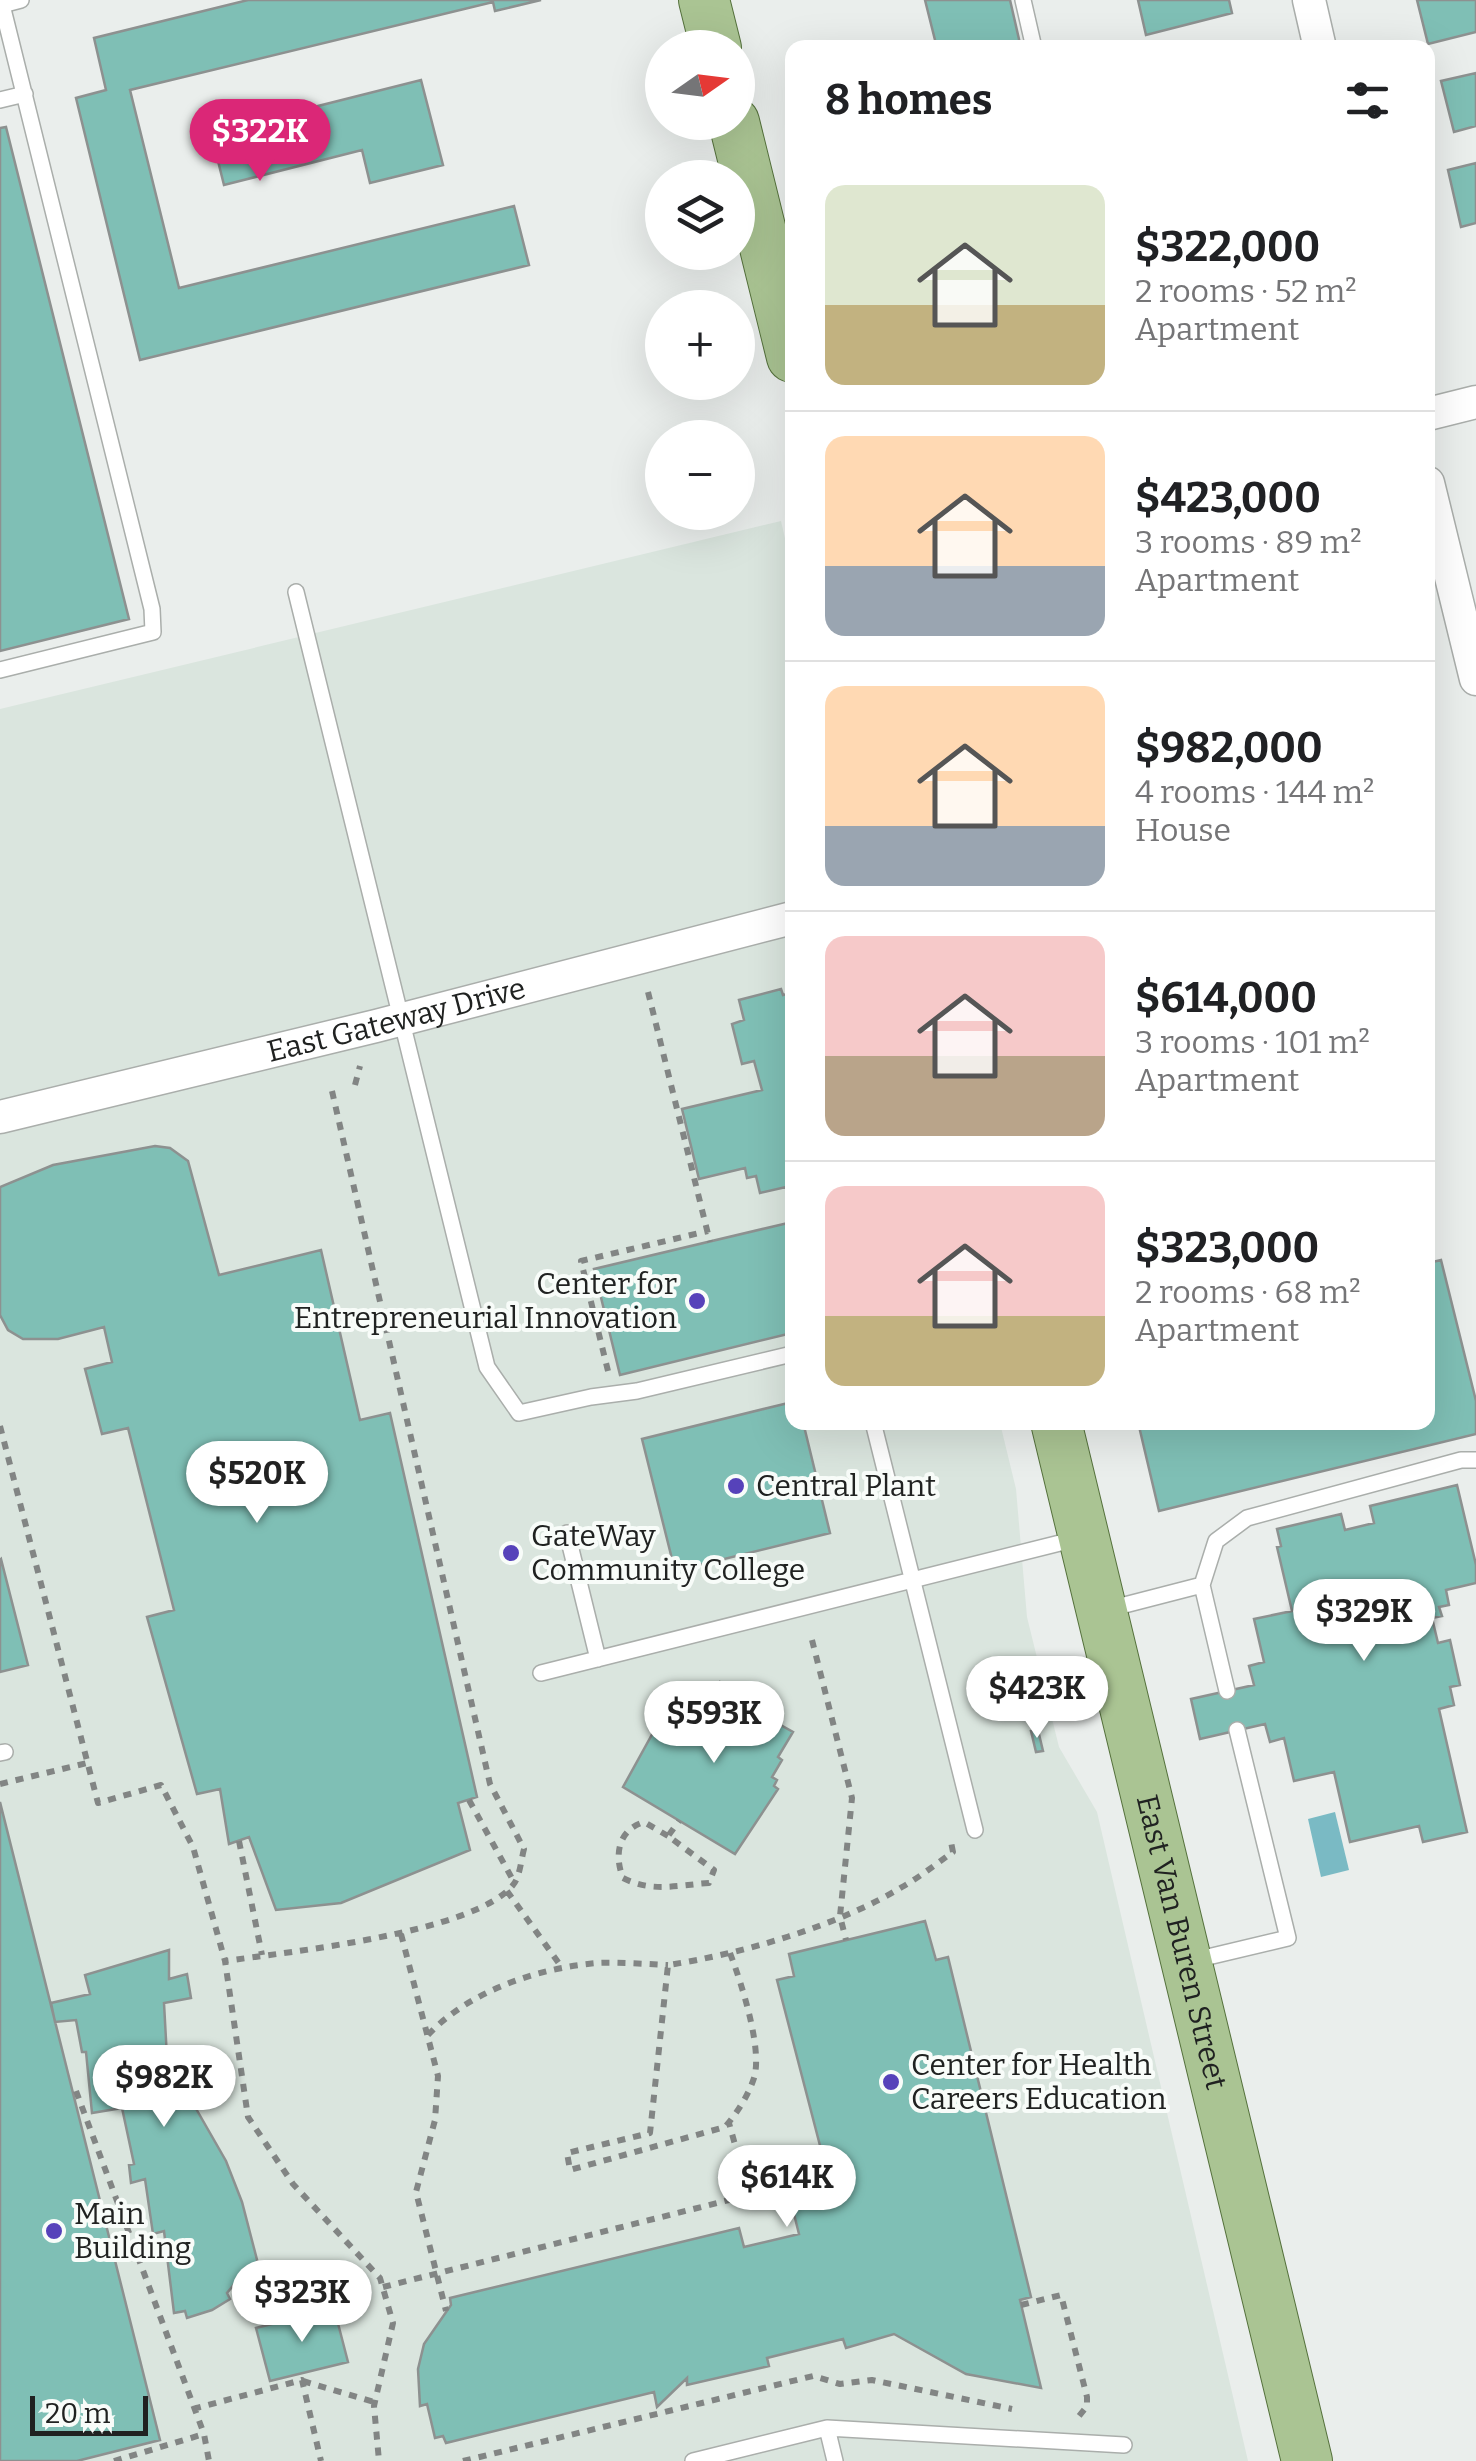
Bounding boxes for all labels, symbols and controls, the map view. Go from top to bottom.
north arrow [645,30,755,140]
map controls [645,30,755,530]
icon: filters [1340,73,1395,128]
text: 8 homes [825,75,993,125]
pin: $322K [190,99,330,184]
text: $322K [212,112,308,150]
button: layers [645,160,755,270]
text: $322,000 [1135,222,1320,272]
icon: home [905,225,1025,345]
text: 2 rooms · 52 m² [1135,272,1357,310]
button: + [645,290,755,400]
text: Apartment [1135,310,1299,348]
button: − [645,420,755,530]
text: $423,000 [1135,473,1321,523]
icon: home [905,476,1025,596]
text: 3 rooms · 89 m² [1135,523,1362,561]
text: Apartment [1135,561,1299,599]
text: $982,000 [1135,723,1323,773]
icon: home [905,726,1025,846]
text: 4 rooms · 144 m² [1135,773,1374,811]
text: House [1135,811,1231,849]
street label: East Gateway Drive [264,970,529,1070]
text: $614,000 [1135,973,1317,1023]
icon: home [905,976,1025,1096]
text: 3 rooms · 101 m² [1135,1023,1370,1061]
text: Apartment [1135,1061,1299,1099]
text: $323,000 [1135,1223,1319,1273]
icon: home [905,1226,1025,1346]
place label: Center for Entrepreneurial Innovation [294,1266,677,1336]
text: 2 rooms · 68 m² [1135,1273,1361,1311]
marker: Center for Entrepreneurial Innovation [686,1290,708,1312]
text: Apartment [1135,1311,1299,1349]
pin: $520K [187,1441,327,1526]
text: $520K [208,1454,306,1492]
place label: Central Plant [756,1468,936,1504]
marker: Central Plant [725,1475,747,1497]
place label: GateWay Community College [531,1518,805,1588]
marker: GateWay Community College [500,1542,522,1564]
pin: $329K [1294,1579,1434,1664]
text: $329K [1315,1592,1413,1630]
pin: $423K [967,1656,1107,1741]
text: $423K [988,1669,1086,1707]
pin: $593K [644,1681,784,1766]
text: $593K [666,1694,762,1732]
street label: East Van Buren Street [1129,1791,1235,2093]
pin: $982K [94,2045,234,2130]
place label: Center for Health Careers Education [911,2047,1167,2117]
text: $982K [115,2058,213,2096]
marker: Center for Health Careers Education [880,2071,902,2093]
pin: $614K [717,2145,857,2230]
text: $614K [740,2158,834,2196]
place label: Main Building [74,2196,192,2266]
marker: Main Building [43,2220,65,2242]
pin: $323K [232,2260,372,2345]
text: $323K [254,2273,350,2311]
scale bar [30,2391,148,2436]
text: 20 m [45,2397,111,2430]

